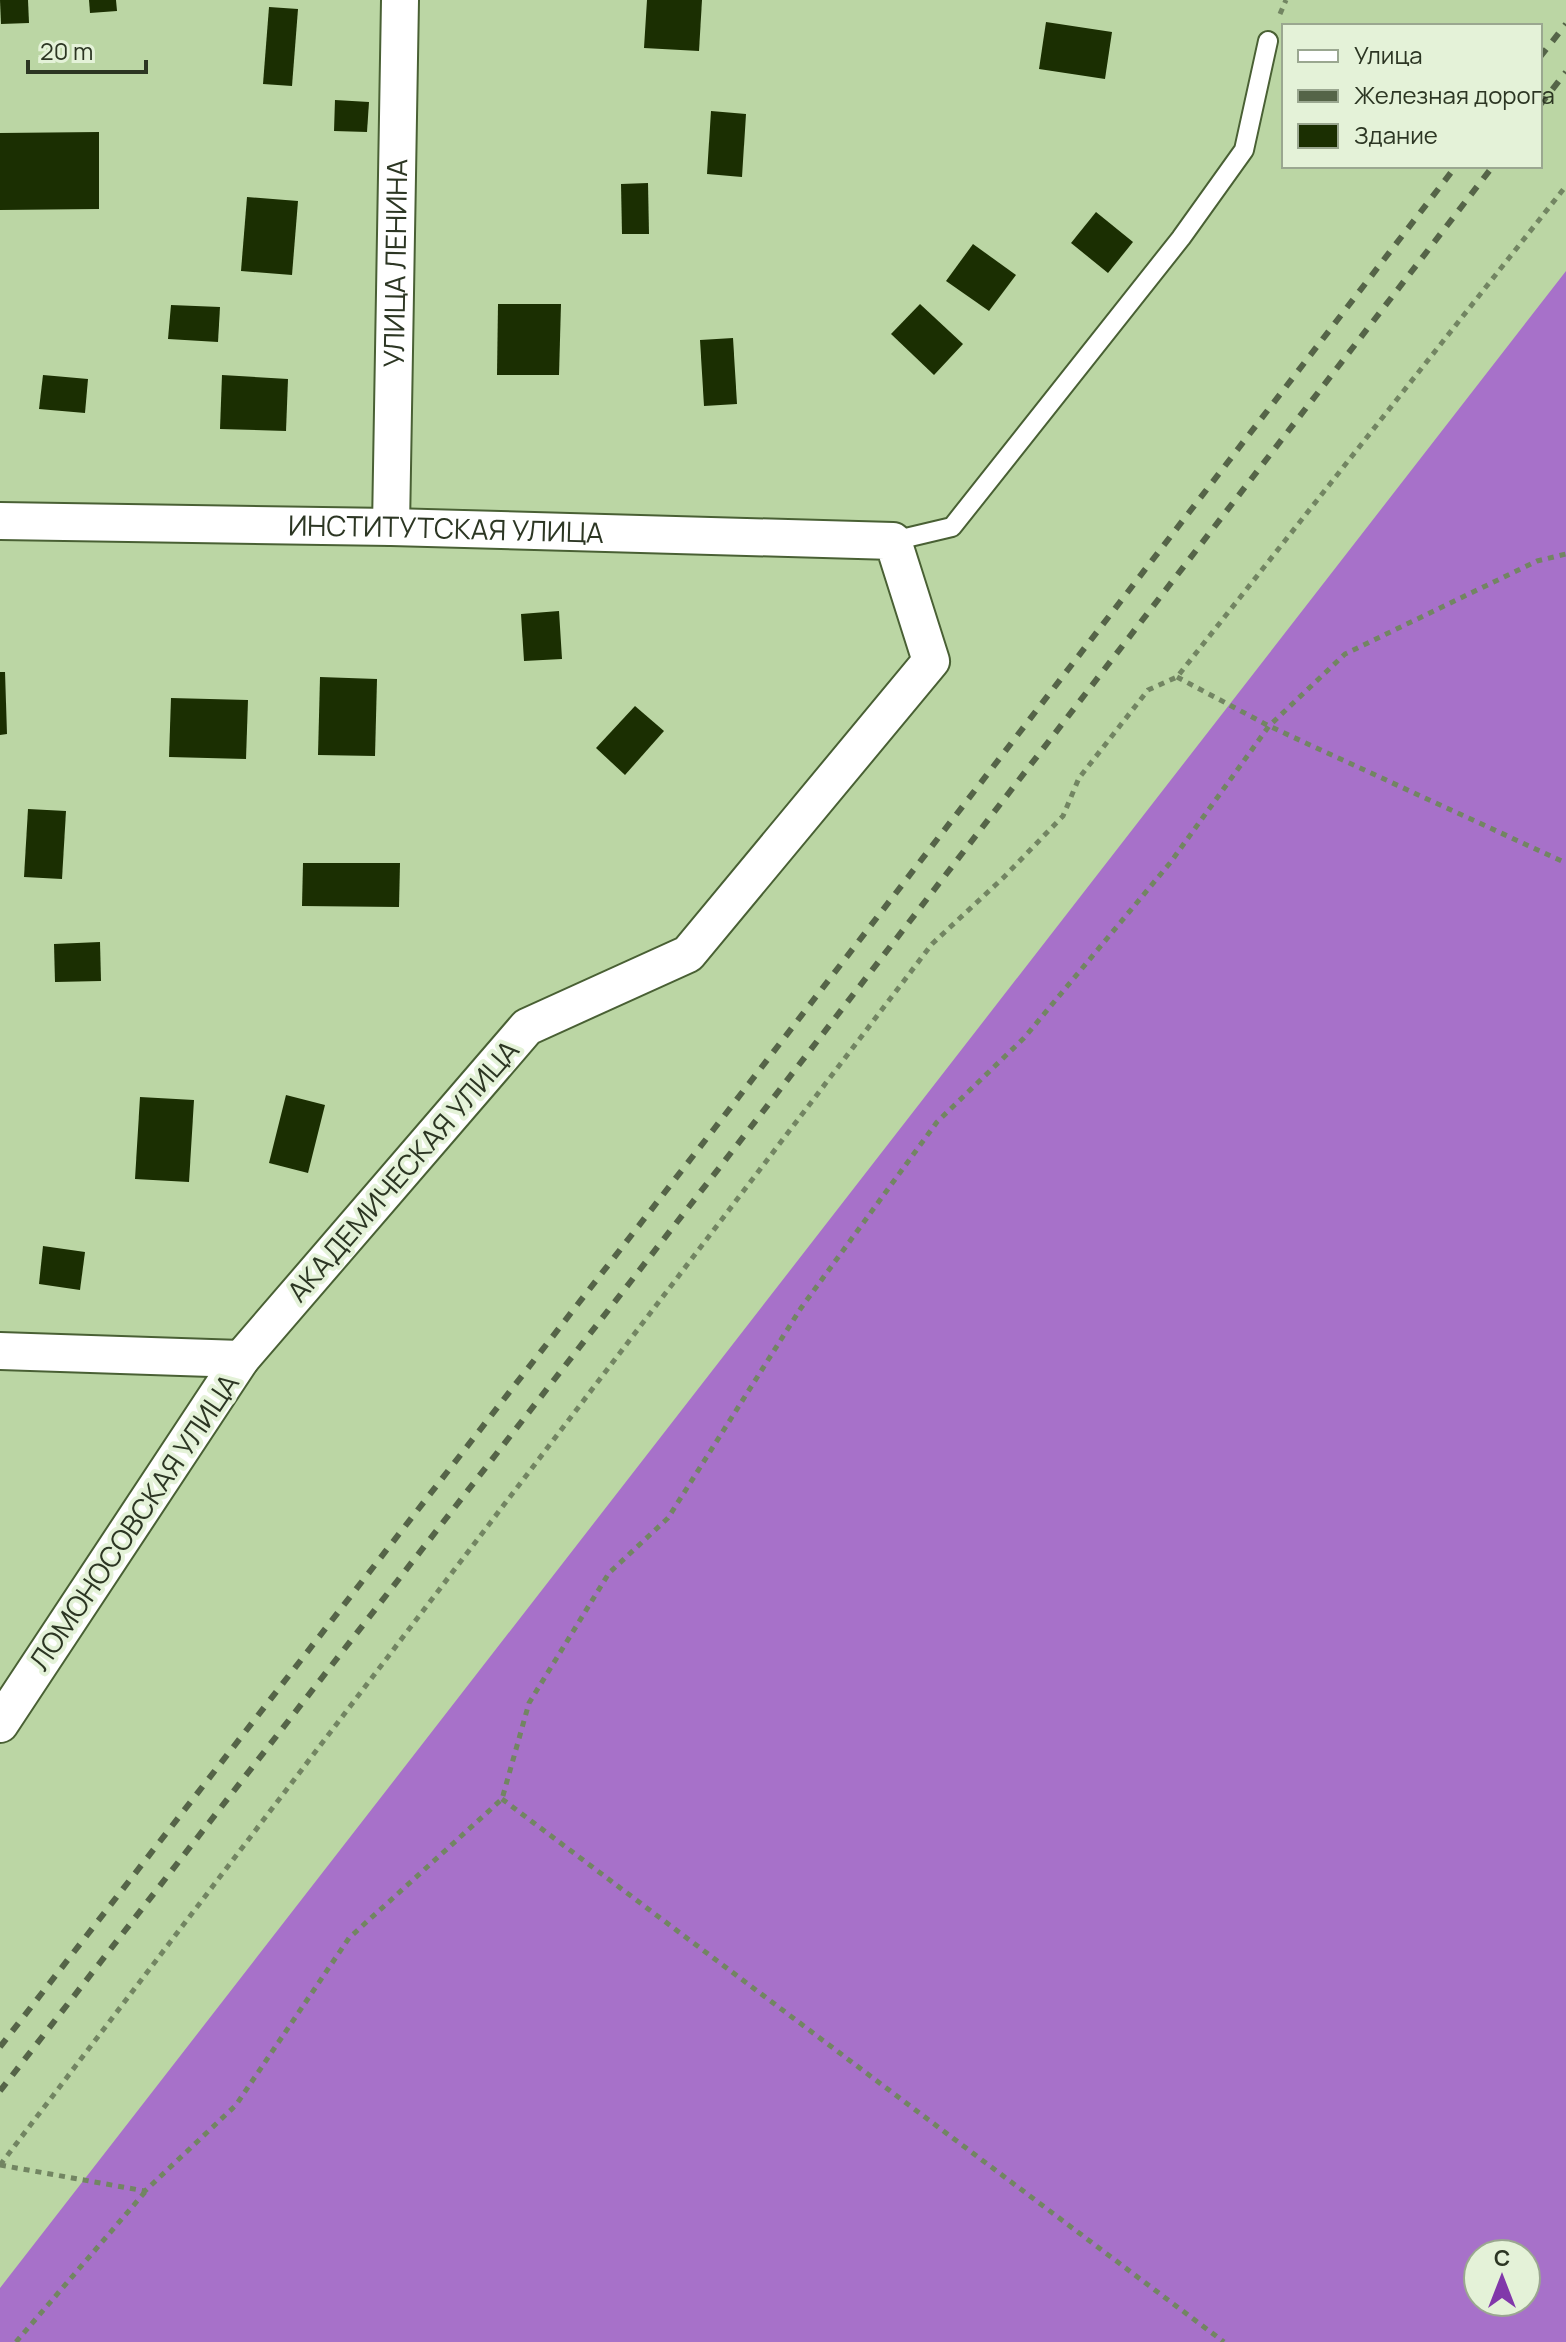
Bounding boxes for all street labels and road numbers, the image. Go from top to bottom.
street label: УЛИЦА ЛЕНИНА [374,158,415,368]
street label: ИНСТИТУТСКАЯ УЛИЦА [288,505,605,551]
street label: АКАДЕМИЧЕСКАЯ УЛИЦА [278,1031,527,1309]
street label: ЛОМОНОСОВСКАЯ УЛИЦА [20,1365,247,1677]

